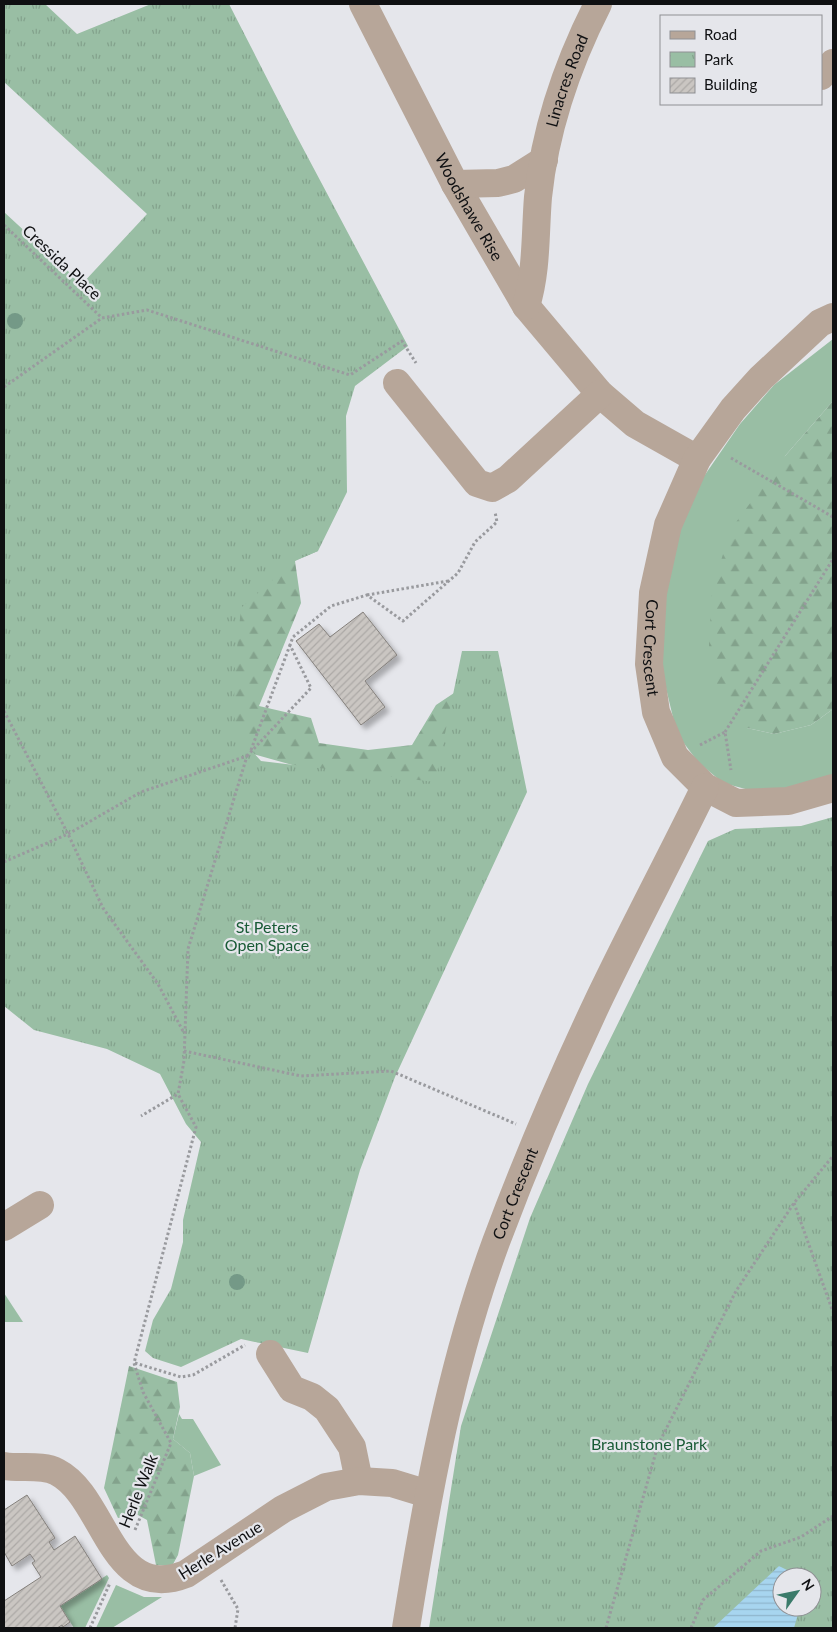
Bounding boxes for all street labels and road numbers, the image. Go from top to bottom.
street label: Linacres Road [541,31,591,129]
street label: Woodshawe Rise [432,150,508,264]
street label: Cressida Place [19,220,106,303]
street label: Cort Crescent [640,599,664,698]
street label: Cort Crescent [488,1144,541,1242]
street label: Herle Walk [114,1450,161,1530]
street label: Herle Avenue [174,1516,265,1583]

